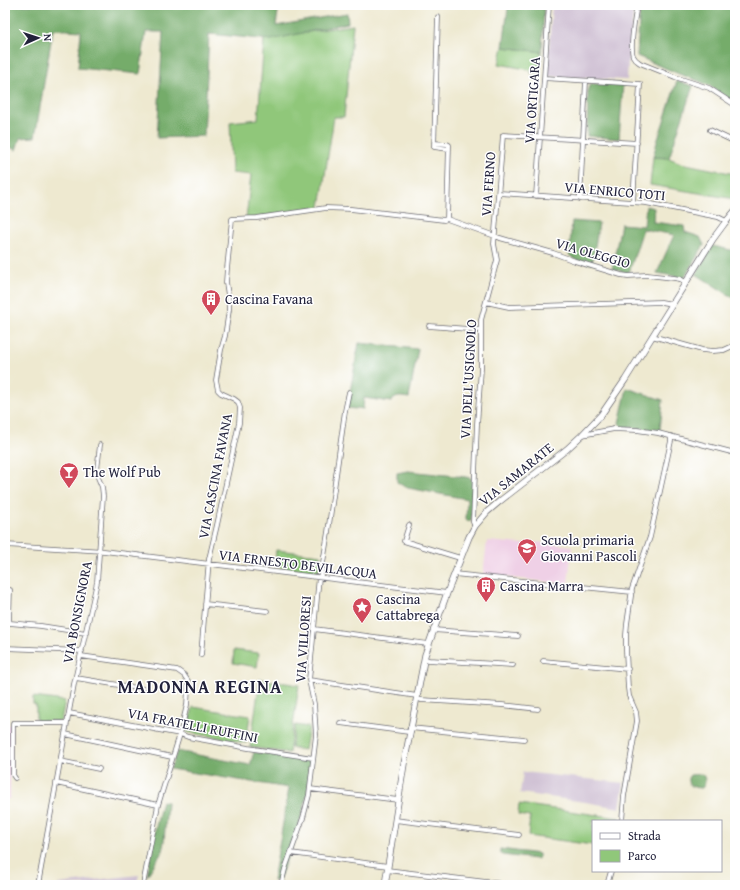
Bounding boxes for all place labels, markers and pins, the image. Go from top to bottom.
building icon: Cascina Favana [200,288,222,316]
place label: Cascina Favana [225,289,313,309]
bar icon: The Wolf Pub [58,461,80,489]
place label: The Wolf Pub [83,462,161,482]
place label: Scuola primaria Giovanni Pascoli [541,530,637,566]
school or university icon: Scuola primaria Giovanni Pascoli [516,537,538,565]
building icon: Cascina Marra [475,575,497,603]
place label: Cascina Marra [500,576,584,596]
place label: Cascina Cattabrega [376,589,440,625]
place icon: Cascina Cattabrega [351,596,373,624]

